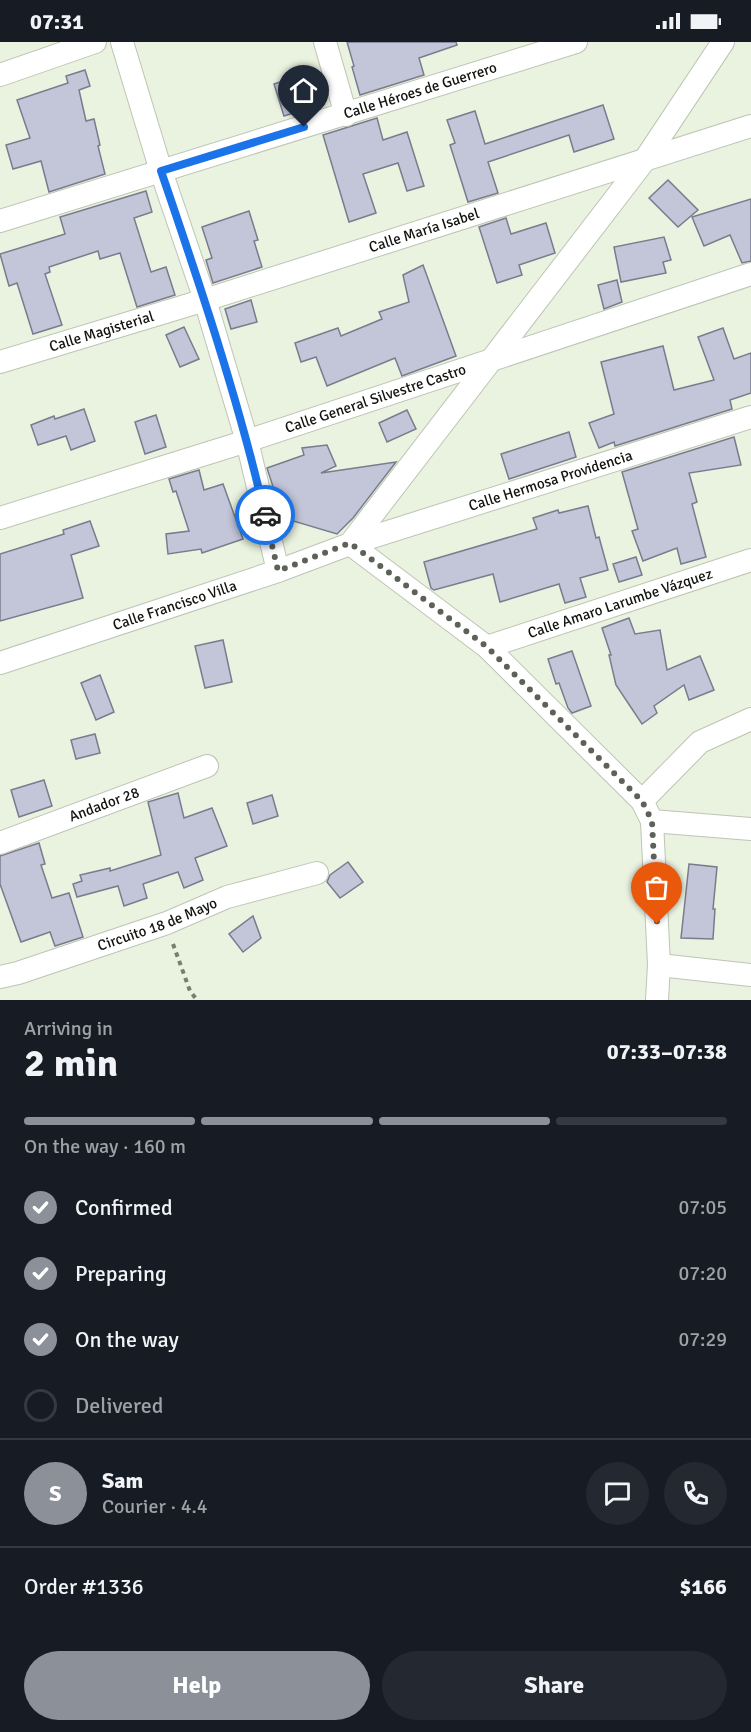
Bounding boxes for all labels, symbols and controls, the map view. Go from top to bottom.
text: 07:31 [30,8,84,35]
street label: Calle Héroes de Guerrero [341,58,499,123]
pin [278,65,329,127]
icon: home [287,74,320,107]
street label: Calle María Isabel [367,204,481,256]
street label: Calle Magisterial [47,307,156,356]
street label: Calle General Silvestre Castro [283,360,468,437]
street label: Calle Hermosa Providencia [466,446,635,515]
courier [235,485,295,545]
icon: car [249,499,282,532]
street label: Calle Amaro Larumbe Vázquez [525,564,715,642]
street label: Calle Francisco Villa [110,576,239,634]
street label: Andador 28 [66,783,142,826]
pin [631,862,682,924]
icon: bag [640,871,673,904]
street label: Circuito 18 de Mayo [95,893,220,955]
text: Arriving in [24,1016,113,1041]
text: 07:33–07:38 [607,1038,727,1065]
text: 2 min [24,1039,118,1087]
text: On the way · 160 m [24,1134,186,1159]
icon: check [24,1191,57,1224]
text: Confirmed [75,1194,173,1221]
text: 07:05 [678,1195,727,1220]
icon: check [24,1257,57,1290]
text: Preparing [75,1260,167,1287]
text: 07:20 [678,1261,727,1286]
icon: check [24,1323,57,1356]
text: On the way [75,1326,179,1353]
text: 07:29 [678,1327,727,1352]
text: Delivered [75,1392,163,1419]
button: chat [586,1462,649,1525]
button: phone [664,1462,727,1525]
text: Sam [102,1467,143,1494]
text: S [49,1480,62,1507]
text: Courier · 4.4 [102,1494,208,1519]
text: Order #1336 [24,1573,144,1600]
text: $166 [679,1573,727,1600]
button: Help [24,1651,370,1720]
button: Share [382,1651,727,1720]

